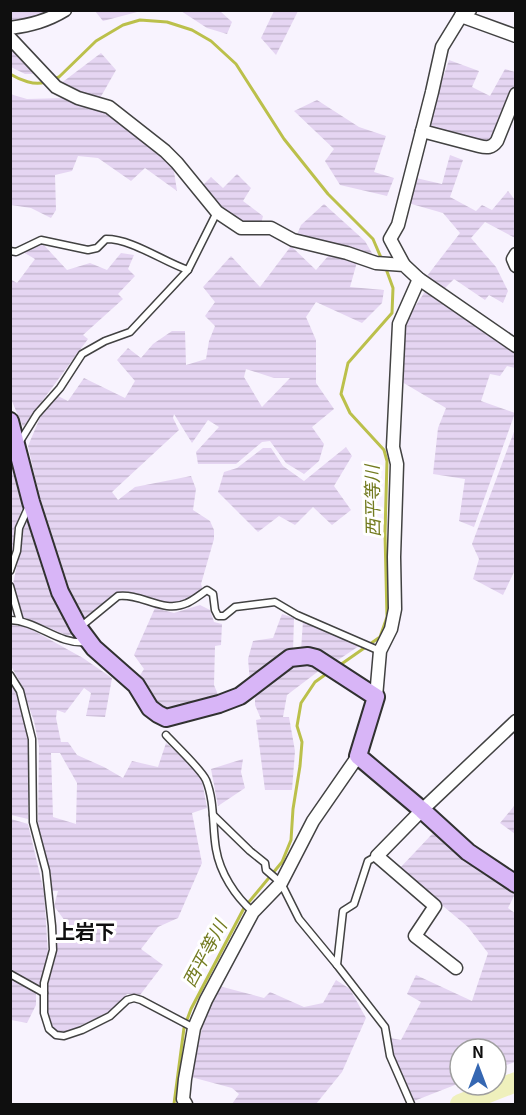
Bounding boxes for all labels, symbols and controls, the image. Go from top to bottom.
water label: 西平等川 [357,463,385,537]
water label: 西平等川 [175,913,233,991]
district label: 上岩下 [55,916,115,945]
north arrow [448,1037,508,1097]
text: N [472,1039,484,1063]

